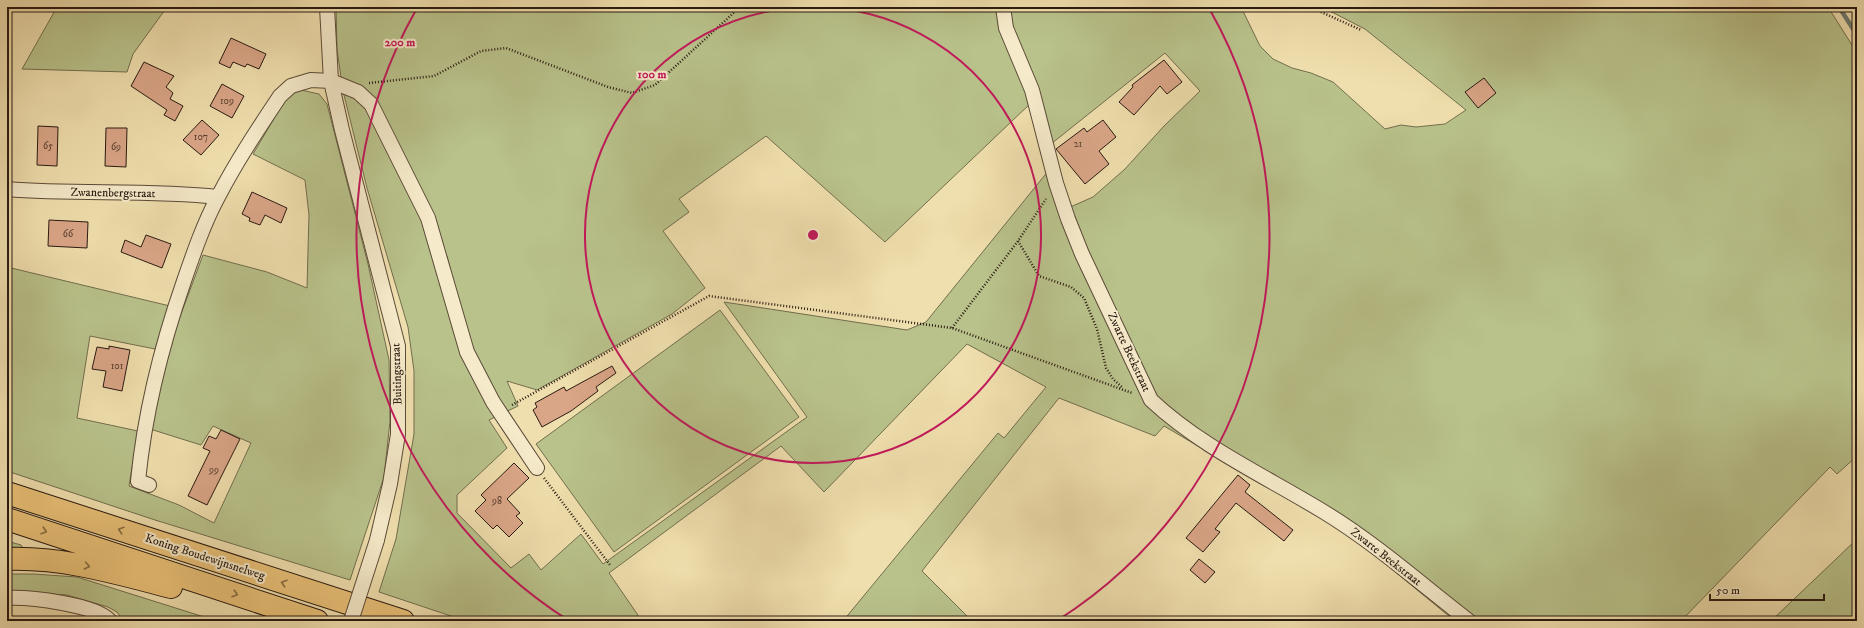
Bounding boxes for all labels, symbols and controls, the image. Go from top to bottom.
text: 200 m [385,35,415,50]
text: 100 m [638,67,666,82]
house number: 109 [220,95,234,107]
house number: 107 [194,131,208,143]
house number: 21 [1074,138,1083,150]
house number: 65 [43,140,53,152]
house number: 69 [111,141,121,153]
street label: Zwanenbergstraat [70,185,156,201]
house number: 66 [63,228,74,240]
centre of rings [806,228,820,242]
street label: Zwarte Beekstraat [1104,310,1154,394]
street label: Buitingstraat [388,343,406,405]
house number: 101 [111,360,124,372]
house number: 99 [208,464,219,476]
house number: 98 [491,495,502,507]
street label: Zwarte Beekstraat [1348,525,1425,589]
one-way arrow [117,526,124,535]
one-way arrow [40,527,47,535]
street label: Koning Boudewijnsnelweg [143,530,267,584]
one-way arrow [84,561,91,570]
scale bar [1710,576,1824,602]
one-way arrow [281,579,288,588]
text: 50 m [1716,583,1740,598]
one-way arrow [231,589,238,597]

